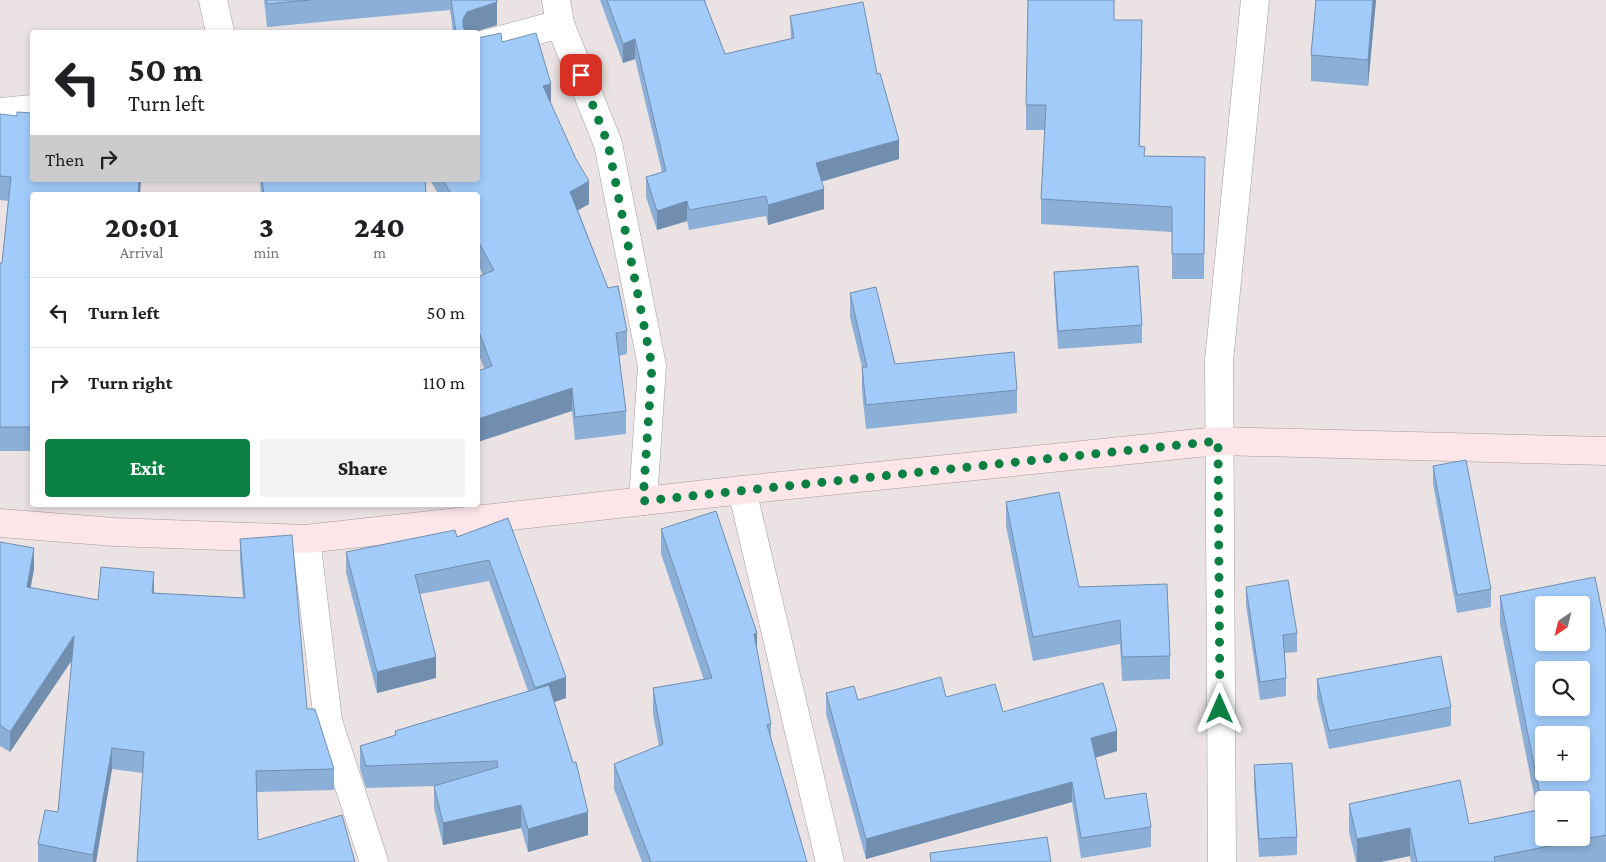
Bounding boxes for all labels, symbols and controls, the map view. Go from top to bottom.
icon: left [45,50,110,115]
text: 50 m [128,50,203,89]
pin [560,54,602,96]
icon: arrive [567,61,595,89]
text: Turn left [128,91,205,116]
icon: right [94,145,122,173]
text: Then [45,149,84,170]
text: 20:01 [105,210,179,243]
text: 3 [259,210,274,243]
text: 240 [354,210,405,243]
text: Arrival [120,244,164,261]
text: min [254,244,279,261]
text: m [373,244,386,261]
icon: left [45,299,73,327]
text: Turn left [88,302,160,323]
text: 50 m [426,302,465,323]
icon: right [45,369,73,397]
text: Turn right [88,372,173,393]
text: 110 m [423,372,465,393]
button: Exit [45,439,250,497]
button: Share [260,439,465,497]
north arrow [1535,596,1590,651]
map controls [1535,596,1590,846]
button: search [1535,661,1590,716]
position arrow [1193,682,1245,734]
button: + [1535,726,1590,781]
button: − [1535,791,1590,846]

